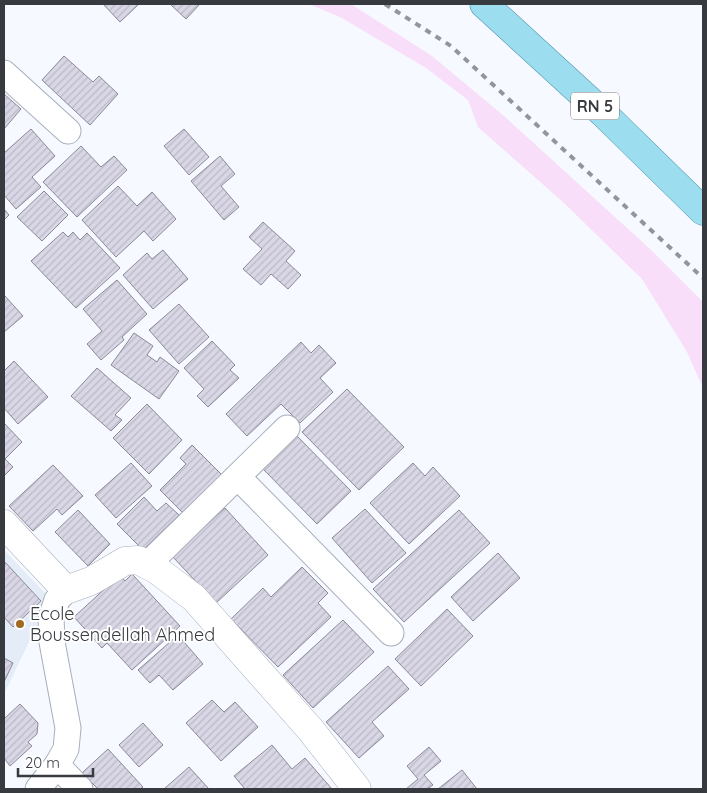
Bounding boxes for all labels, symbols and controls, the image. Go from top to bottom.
road number: RN 5 [571,92,619,120]
place label: Ecole Boussendellah Ahmed [30,602,215,646]
marker: Ecole Boussendellah Ahmed [14,618,26,630]
scale bar [18,746,92,778]
text: 20 m [25,753,60,772]

